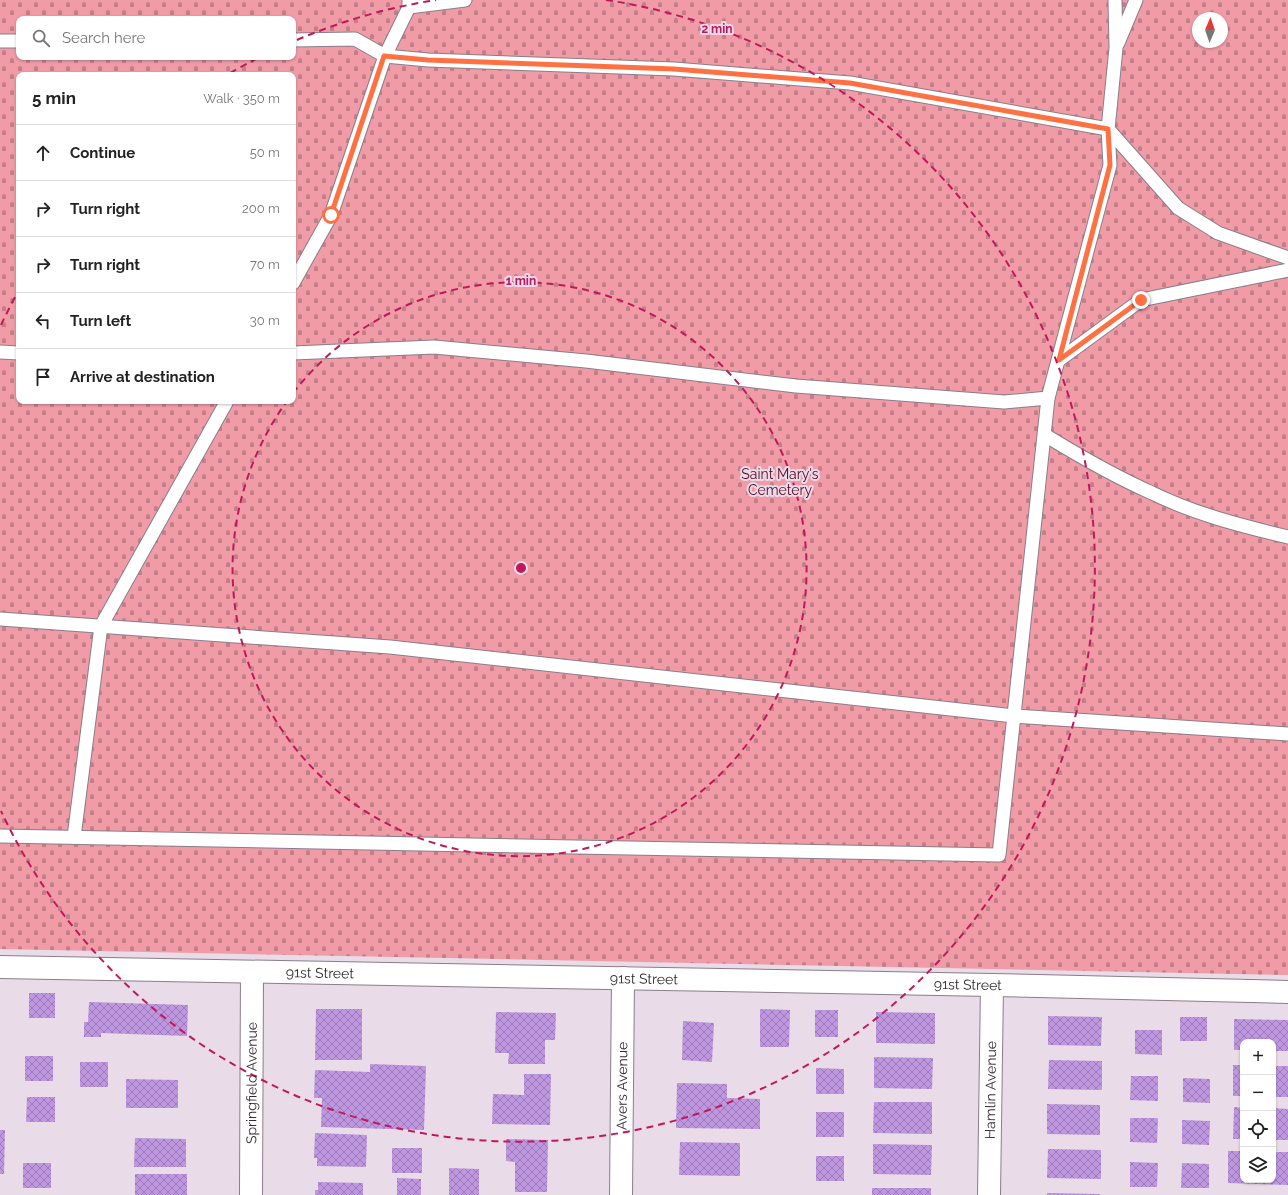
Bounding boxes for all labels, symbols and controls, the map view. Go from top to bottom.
north arrow [1192,12,1228,48]
search box [16,16,296,60]
text: 2 min [701,22,733,36]
icon: search [30,27,52,49]
text: Search here [62,29,145,47]
text: 5 min [32,88,76,108]
text: Walk · 350 m [203,91,280,106]
icon: ahead [32,142,54,164]
text: Continue [70,144,135,162]
text: 50 m [250,145,280,160]
icon: right [32,198,54,220]
text: Turn right [70,200,140,218]
text: 200 m [242,201,280,216]
route start [322,206,340,224]
icon: right [32,254,54,276]
text: Turn right [70,256,140,274]
text: 70 m [250,257,280,272]
text: 1 min [506,274,536,288]
route end [1132,291,1150,309]
icon: left [32,310,54,332]
text: Turn left [70,312,131,330]
text: 30 m [250,313,280,328]
icon: arrive [32,366,54,388]
text: Arrive at destination [70,368,215,386]
park label: Saint Mary's Cemetery [741,466,819,498]
centre of rings [514,561,528,575]
street label: 91st Street [286,964,354,981]
street label: 91st Street [610,970,678,987]
street label: 91st Street [934,976,1002,993]
street label: Springfield Avenue [243,1022,260,1144]
map controls [1240,1039,1276,1183]
button: + [1240,1039,1276,1075]
street label: Hamlin Avenue [982,1041,999,1139]
street label: Avers Avenue [614,1042,630,1130]
button: − [1240,1075,1276,1111]
button: locate [1240,1111,1276,1147]
button: layers [1240,1147,1276,1183]

